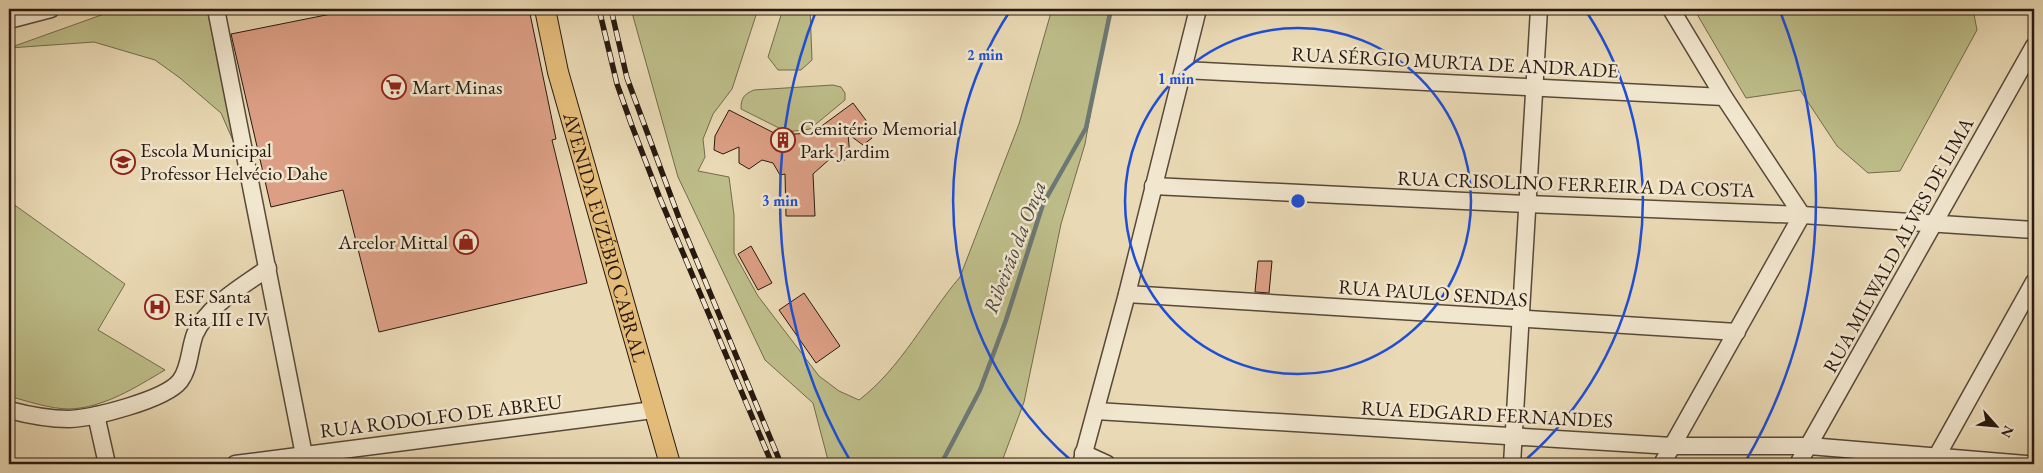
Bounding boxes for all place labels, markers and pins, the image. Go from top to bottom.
supermarket icon: Mart Minas [381,74,407,100]
place label: Mart Minas [412,74,502,100]
place label: Cemitério Memorial Park Jardim [800,115,957,164]
building icon: Cemitério Memorial Park Jardim [770,127,796,153]
place label: Escola Municipal Professor Helvécio Dahe [140,137,328,186]
school or university icon: Escola Municipal Professor Helvécio Dahe [110,149,136,175]
centre of rings [1289,192,1307,210]
place label: Arcelor Mittal [337,229,448,255]
shop icon: Arcelor Mittal [453,229,479,255]
place label: ESF Santa Rita III e IV [174,283,268,332]
hospital icon: ESF Santa Rita III e IV [144,294,170,320]

